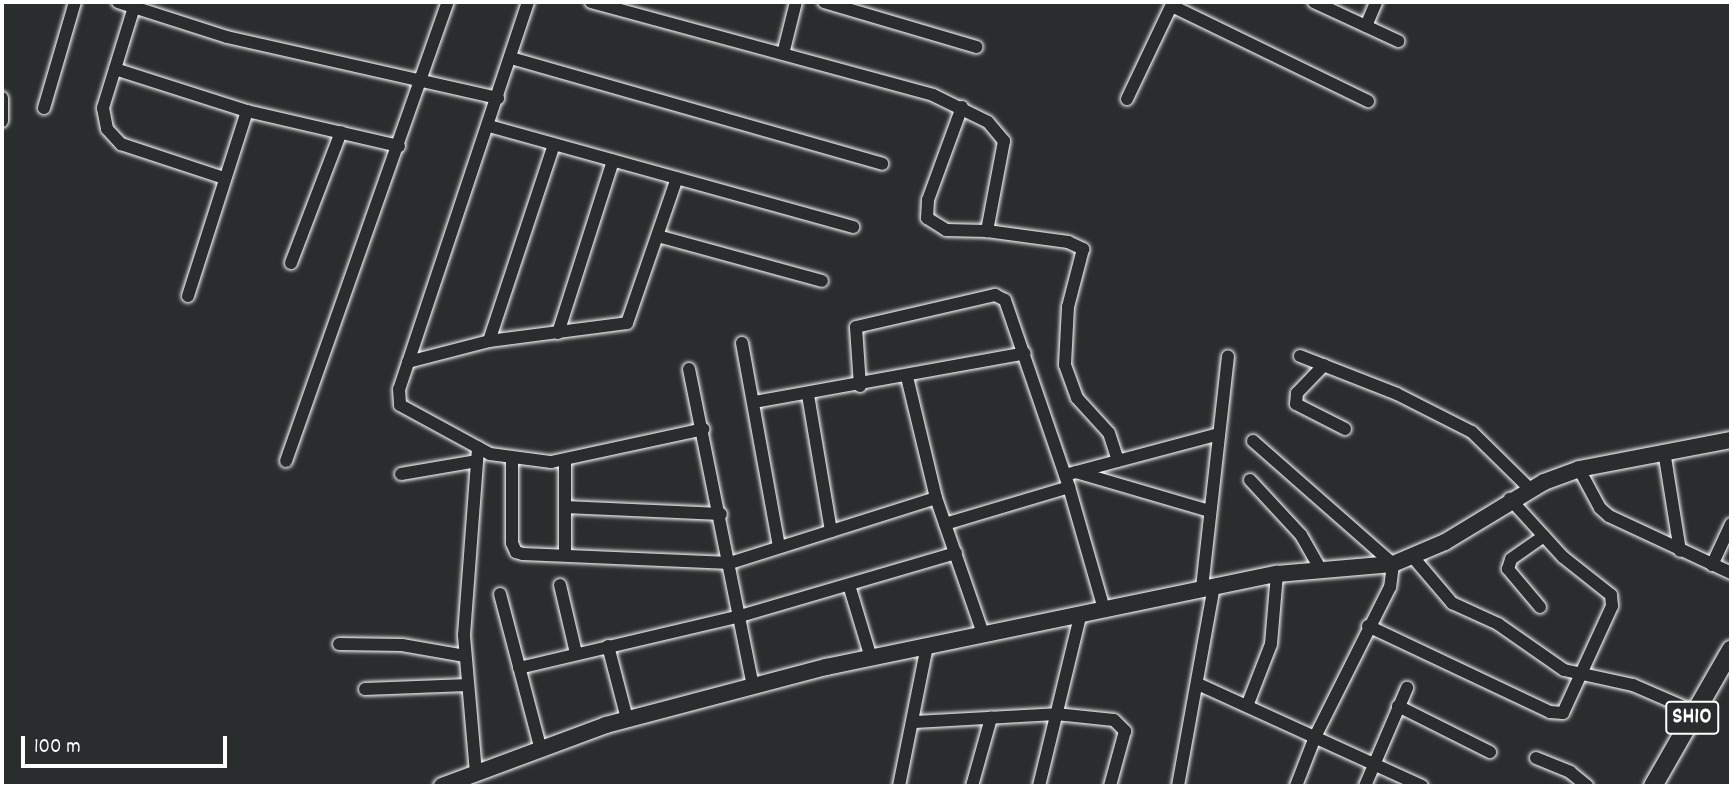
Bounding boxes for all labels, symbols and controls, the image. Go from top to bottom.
road number: SH10 [1664,698,1720,738]
scale bar [24,722,231,766]
text: 100 m [34,733,81,763]

